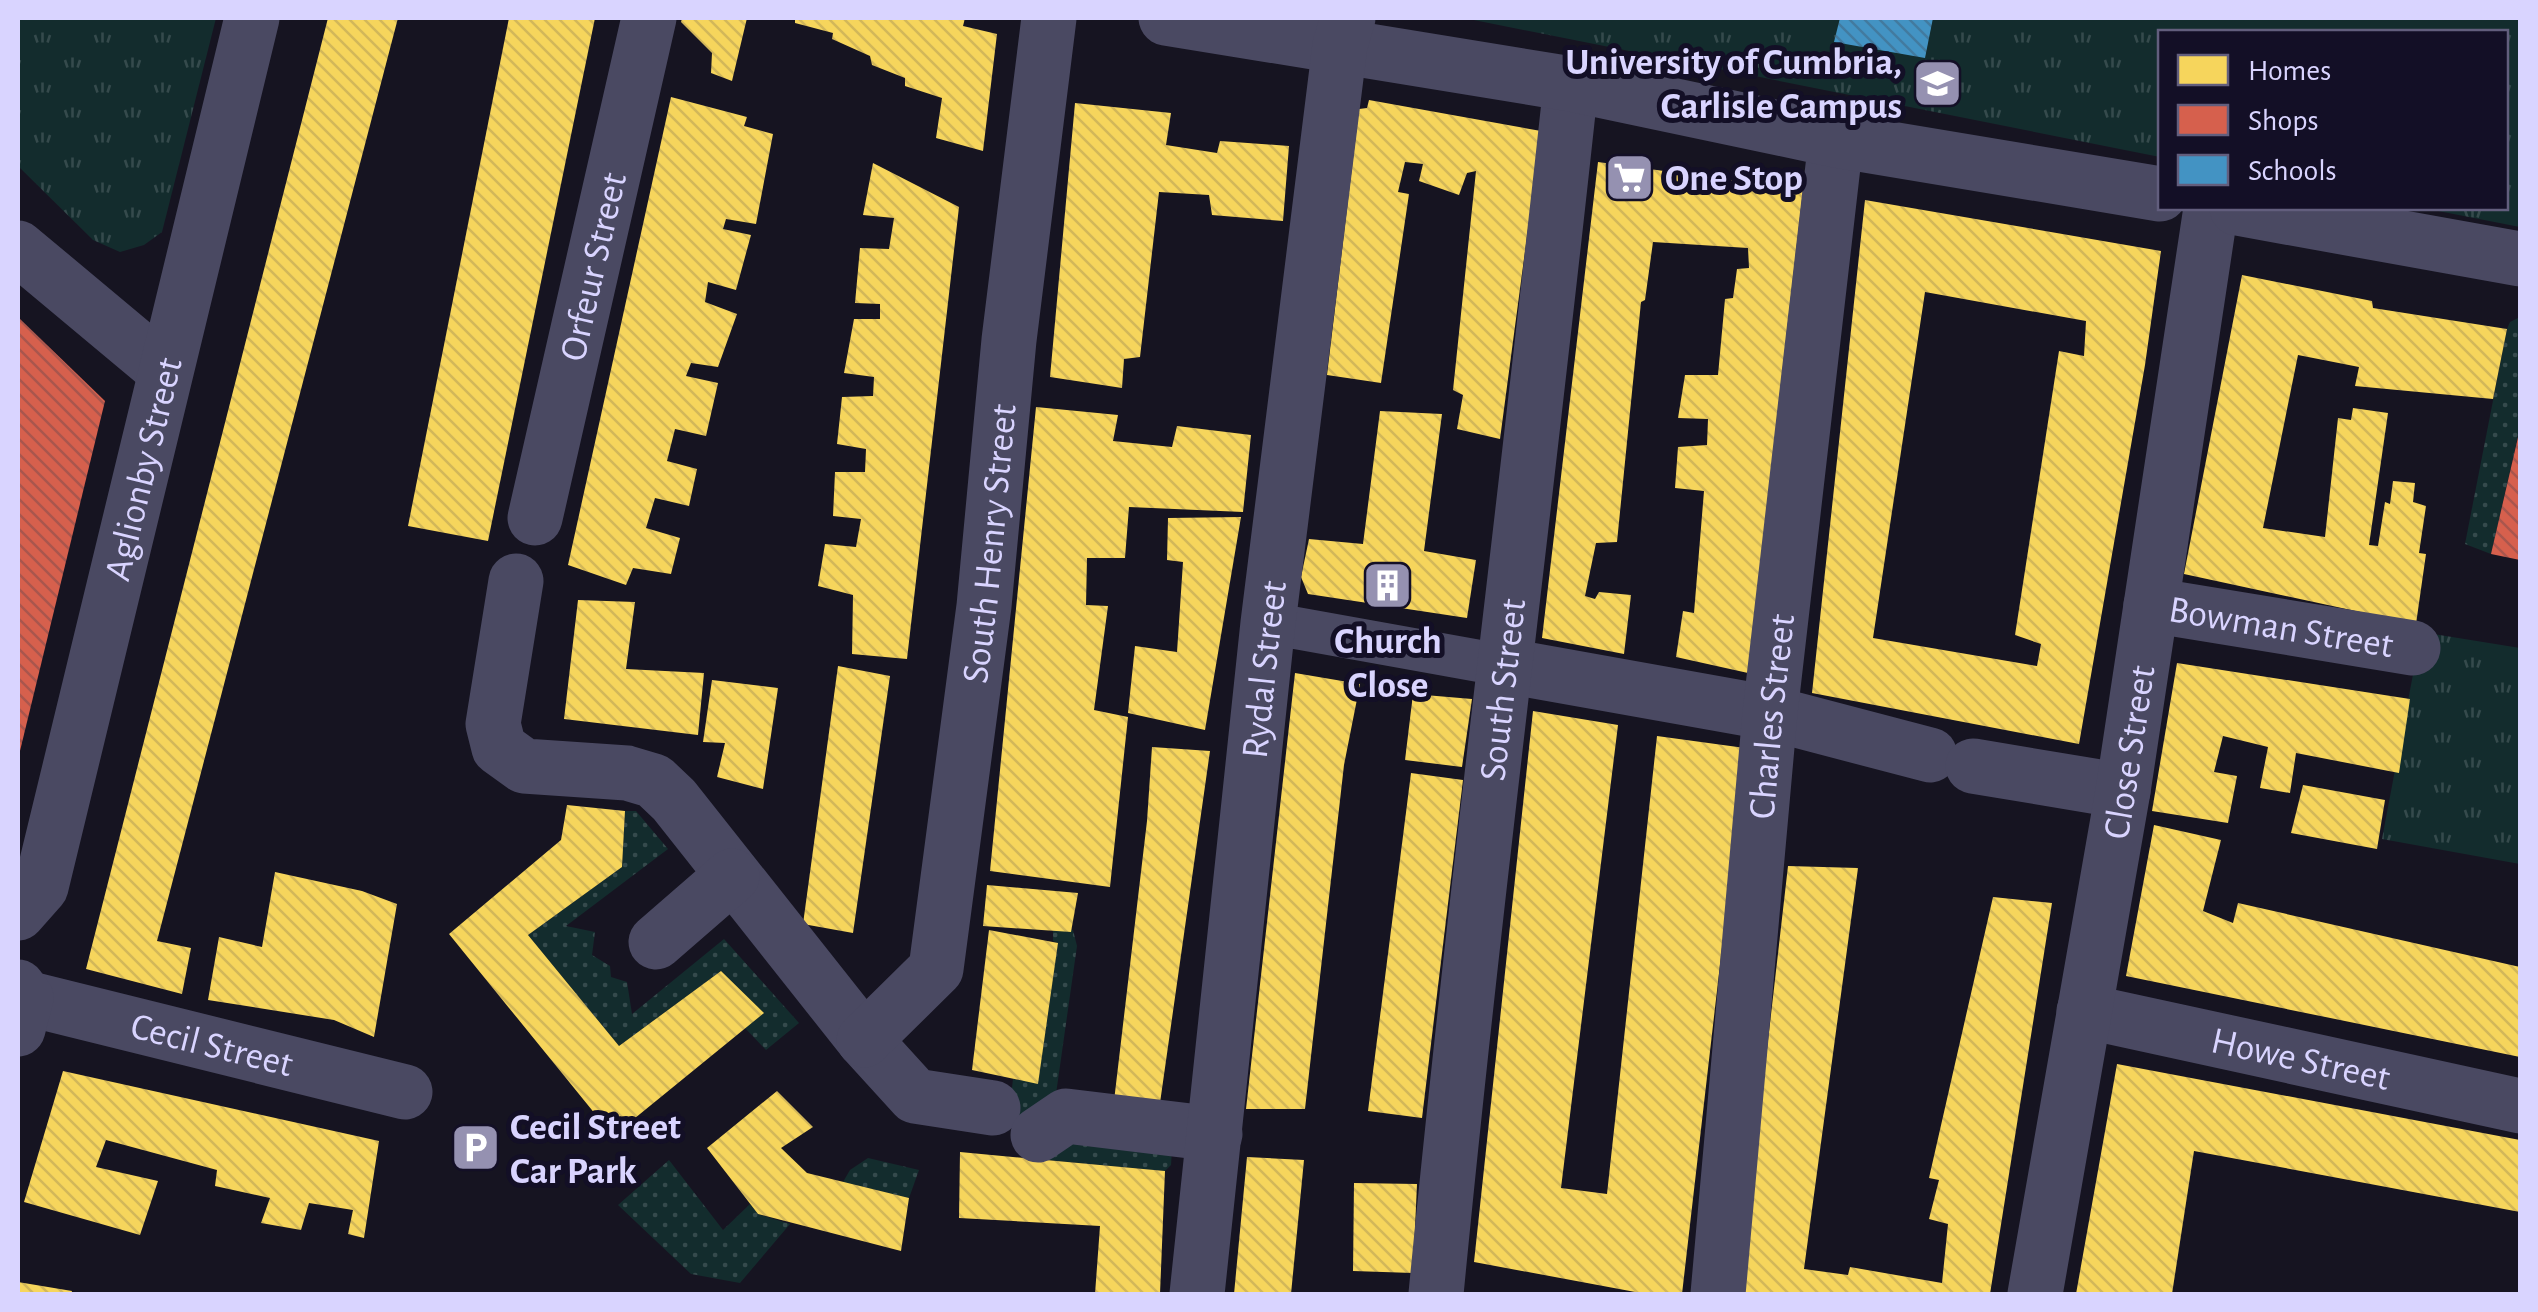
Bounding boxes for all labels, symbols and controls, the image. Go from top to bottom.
legend [2158,30,2508,210]
place label: University of Cumbria, Carlisle Campus [1565,44,1902,126]
text: Homes [2248,56,2331,86]
school or university icon: University of Cumbria, Carlisle Campus [1911,57,1963,109]
text: Shops [2248,106,2319,136]
supermarket icon: One Stop [1604,151,1656,203]
text: Schools [2248,156,2337,186]
place label: One Stop [1665,160,1803,198]
street label: Orfeur Street [554,169,634,365]
street label: Aglionby Street [99,354,190,585]
street label: South Henry Street [957,402,1024,685]
building icon: Church Close [1362,560,1414,612]
street label: Rydal Street [1237,579,1294,760]
street label: Bowman Street [2166,591,2396,665]
street label: South Street [1474,597,1533,783]
street label: Charles Street [1744,612,1802,821]
place label: Church Close [1334,623,1442,705]
street label: Close Street [2098,663,2163,842]
street label: Cecil Street [127,1008,297,1084]
street label: Howe Street [2208,1022,2393,1098]
place label: Cecil Street Car Park [510,1109,681,1191]
parking icon: Cecil Street Car Park [449,1122,501,1174]

